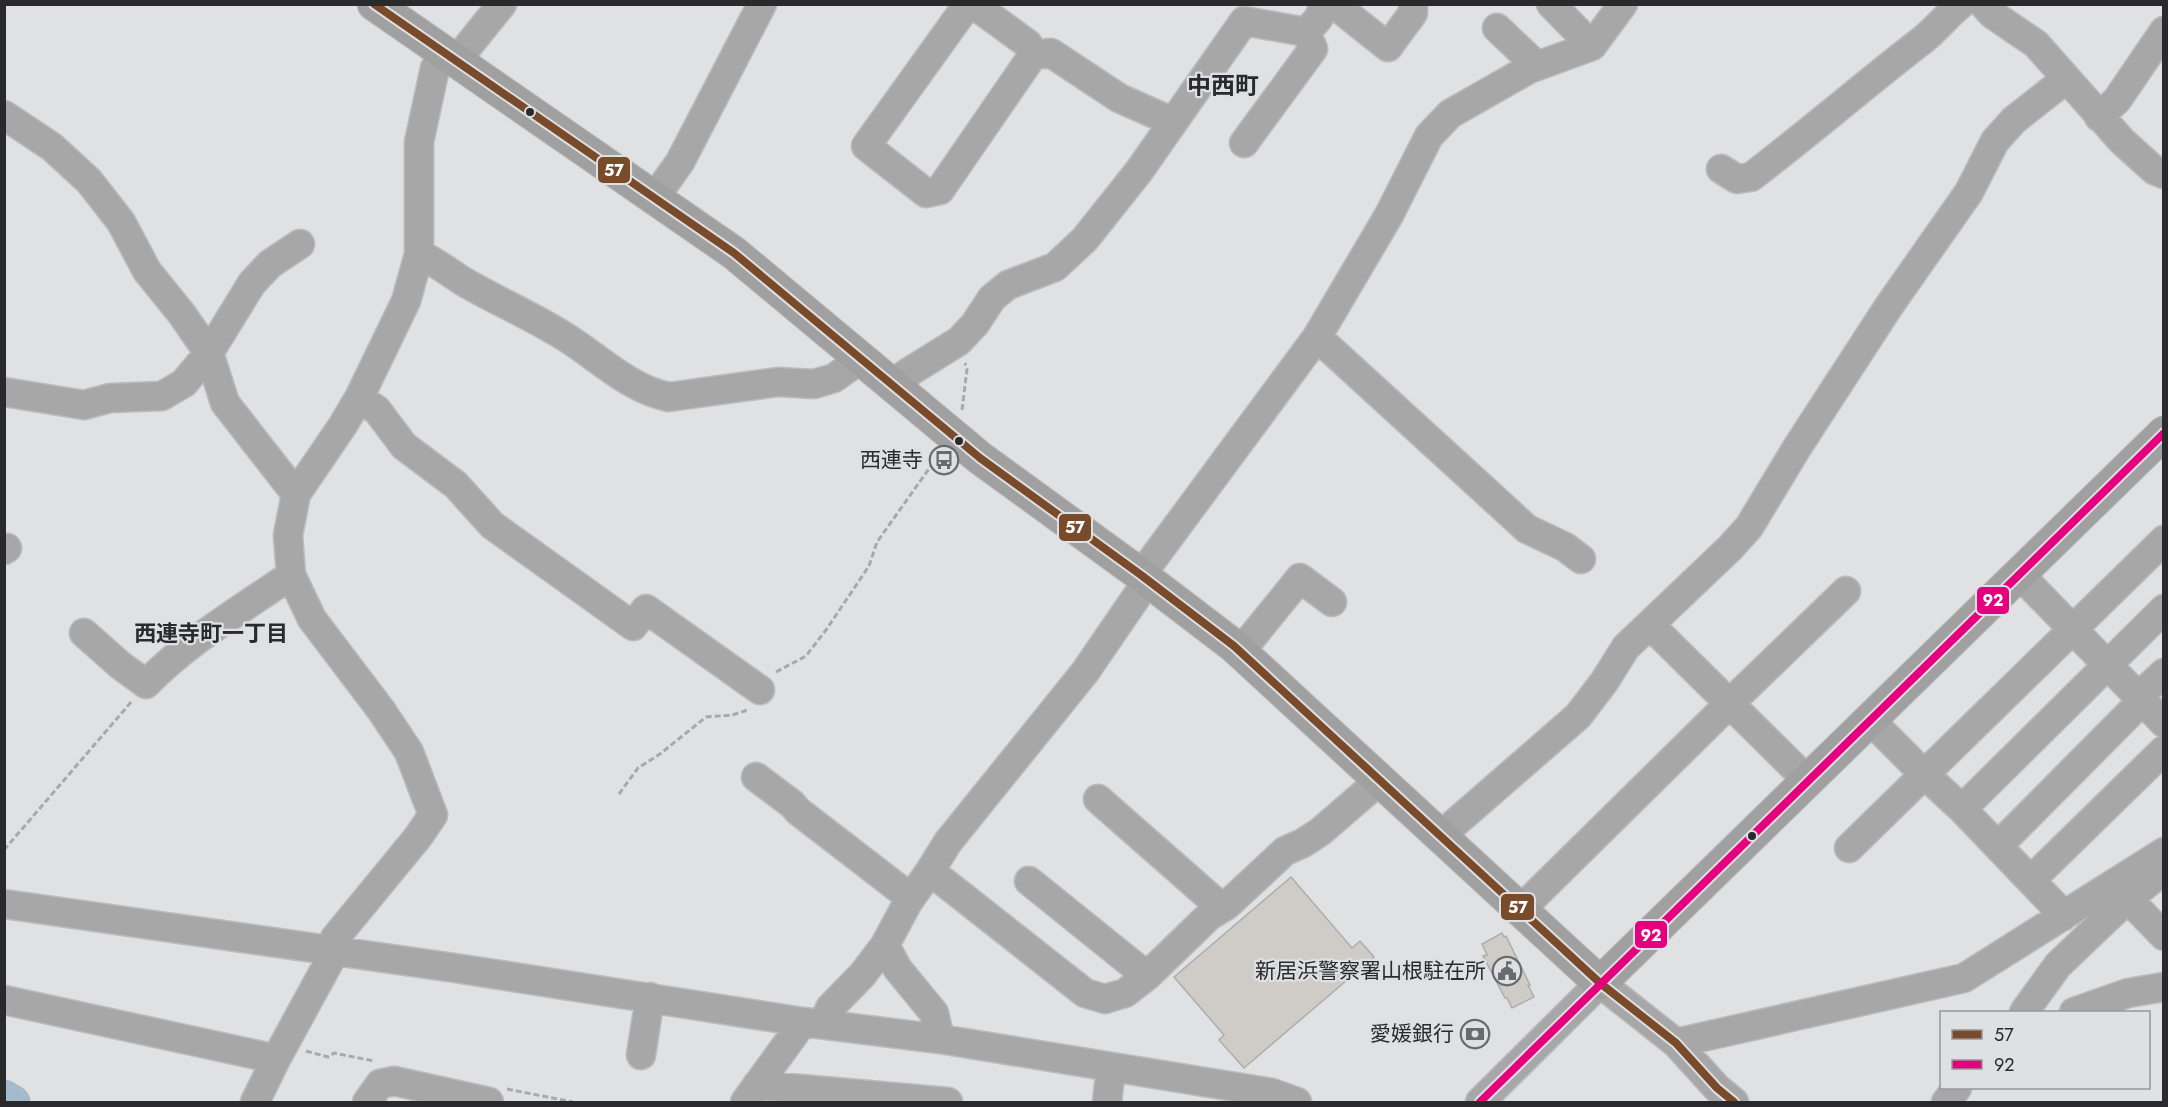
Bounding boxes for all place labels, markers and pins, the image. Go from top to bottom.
unlabelled marker [524,106,536,118]
unlabelled marker [953,435,965,447]
bus stop icon: 西連寺 [928,444,960,476]
place label: 西連寺 [860,445,923,475]
unlabelled marker [1746,830,1758,842]
public building icon: 新居浜警察署山根駐在所 [1491,955,1523,987]
place label: 新居浜警察署山根駐在所 [1255,956,1486,986]
bank icon: 愛媛銀行 [1459,1018,1491,1050]
place label: 愛媛銀行 [1370,1019,1454,1049]

